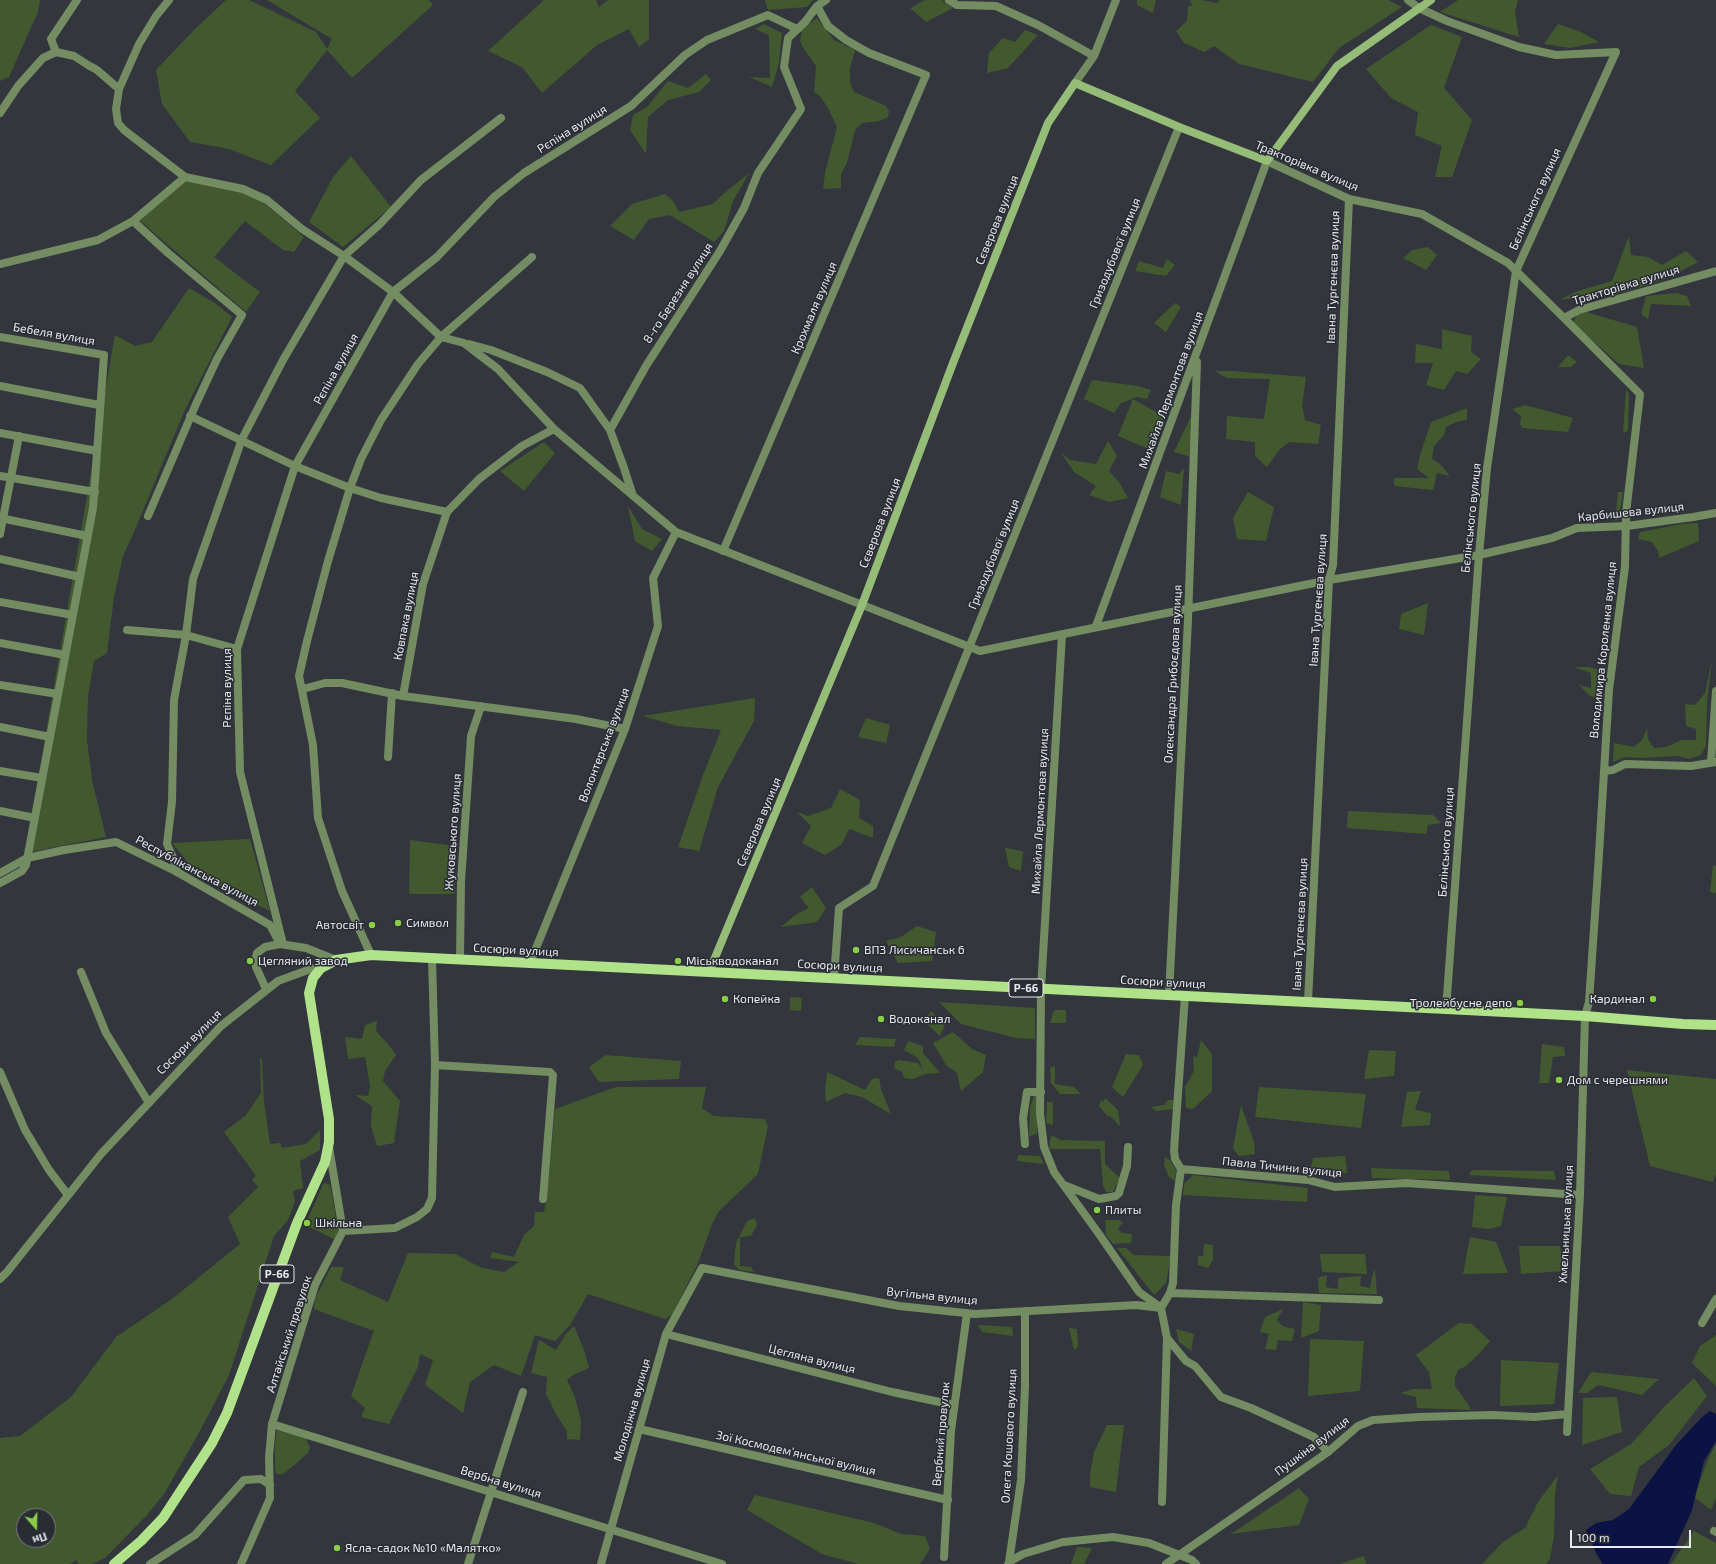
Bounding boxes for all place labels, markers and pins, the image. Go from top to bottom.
place label: Символ [406,916,449,930]
place label: Автосвіт [316,918,364,932]
marker: Символ [393,918,403,928]
marker: Автосвіт [367,920,377,930]
place label: ВПЗ Лисичанськ 6 [864,943,965,957]
marker: ВПЗ Лисичанськ 6 [851,945,861,955]
place label: Цегляний завод [258,954,347,968]
place label: Міськводоканал [686,954,779,968]
marker: Цегляний завод [245,956,255,966]
marker: Міськводоканал [673,956,683,966]
place label: Копейка [733,992,780,1006]
place label: Кардинал [1590,992,1645,1006]
marker: Копейка [720,994,730,1004]
marker: Кардинал [1648,994,1658,1004]
place label: Тролейбусне депо [1410,996,1512,1010]
marker: Тролейбусне депо [1515,998,1525,1008]
place label: Водоканал [889,1012,950,1026]
marker: Водоканал [876,1014,886,1024]
place label: Дом с черешнями [1567,1073,1668,1087]
marker: Дом с черешнями [1554,1075,1564,1085]
place label: Плиты [1105,1203,1141,1217]
marker: Плиты [1092,1205,1102,1215]
place label: Шкільна [315,1216,362,1230]
marker: Шкільна [302,1218,312,1228]
place label: Ясла-садок №10 «Малятко» [345,1541,501,1555]
marker: Ясла-садок №10 «Малятко» [332,1543,342,1553]

